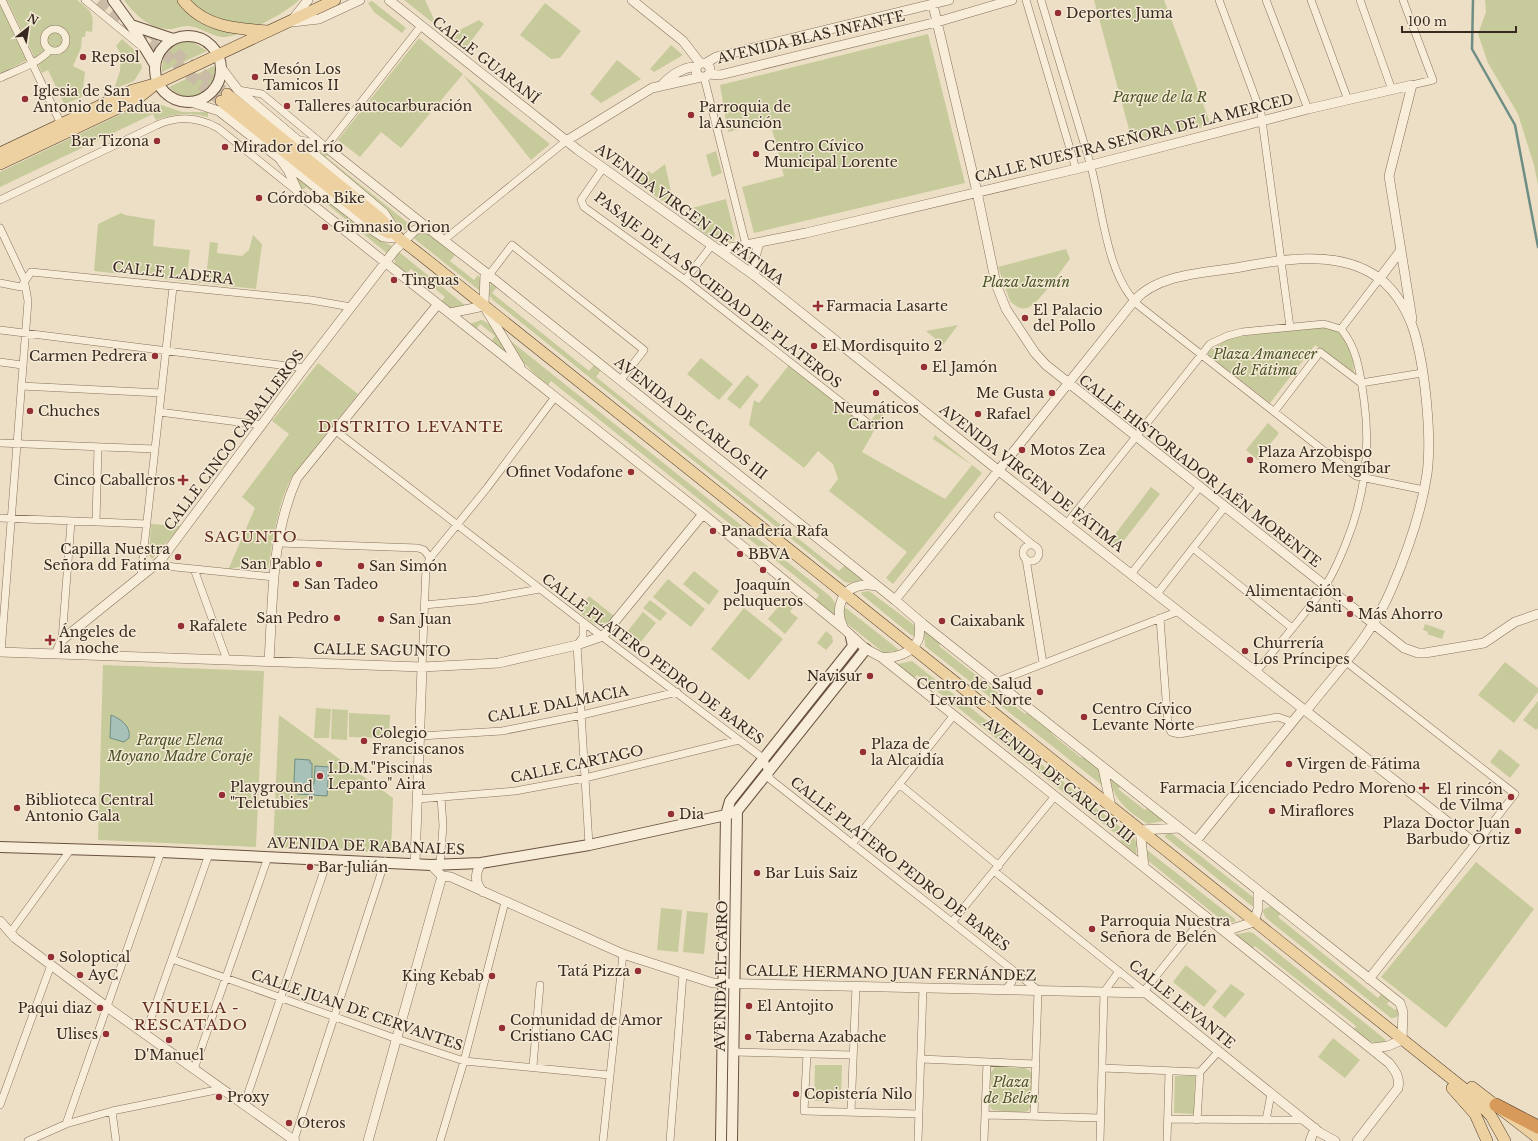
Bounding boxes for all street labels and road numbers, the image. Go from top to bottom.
street label: AVENIDA BLAS INFANTE [714,7,907,68]
street label: CALLE GUARANÍ [429,12,543,108]
street label: CALLE NUESTRA SEÑORA DE LA MERCED [973,90,1295,186]
street label: AVENIDA VIRGEN DE FÁTIMA [591,139,788,289]
street label: PASAJE DE LA SOCIEDAD DE PLATEROS [591,188,845,392]
street label: CALLE LADERA [112,258,235,288]
street label: CALLE CINCO CABALLEROS [160,346,308,534]
street label: AVENIDA DE CARLOS III [610,352,771,483]
street label: CALLE HISTORIADOR JAÉN MORENTE [1075,371,1325,571]
street label: AVENIDA VIRGEN DE FÁTIMA [935,400,1128,556]
street label: CALLE PLATERO PEDRO DE BARES [538,569,768,749]
street label: CALLE SAGUNTO [313,640,451,660]
street label: CALLE DALMACIA [486,681,630,726]
street label: AVENIDA DE CARLOS III [979,713,1138,847]
street label: CALLE CARTAGO [509,741,645,787]
street label: CALLE PLATERO PEDRO DE BARES [787,773,1013,955]
street label: AVENIDA DE RABANALES [266,834,465,858]
street label: AVENIDA EL CAIRO [711,900,731,1053]
street label: CALLE LEVANTE [1125,956,1239,1052]
street label: CALLE HERMANO JUAN FERNÁNDEZ [746,961,1037,985]
street label: CALLE JUAN DE CERVANTES [249,965,465,1055]

